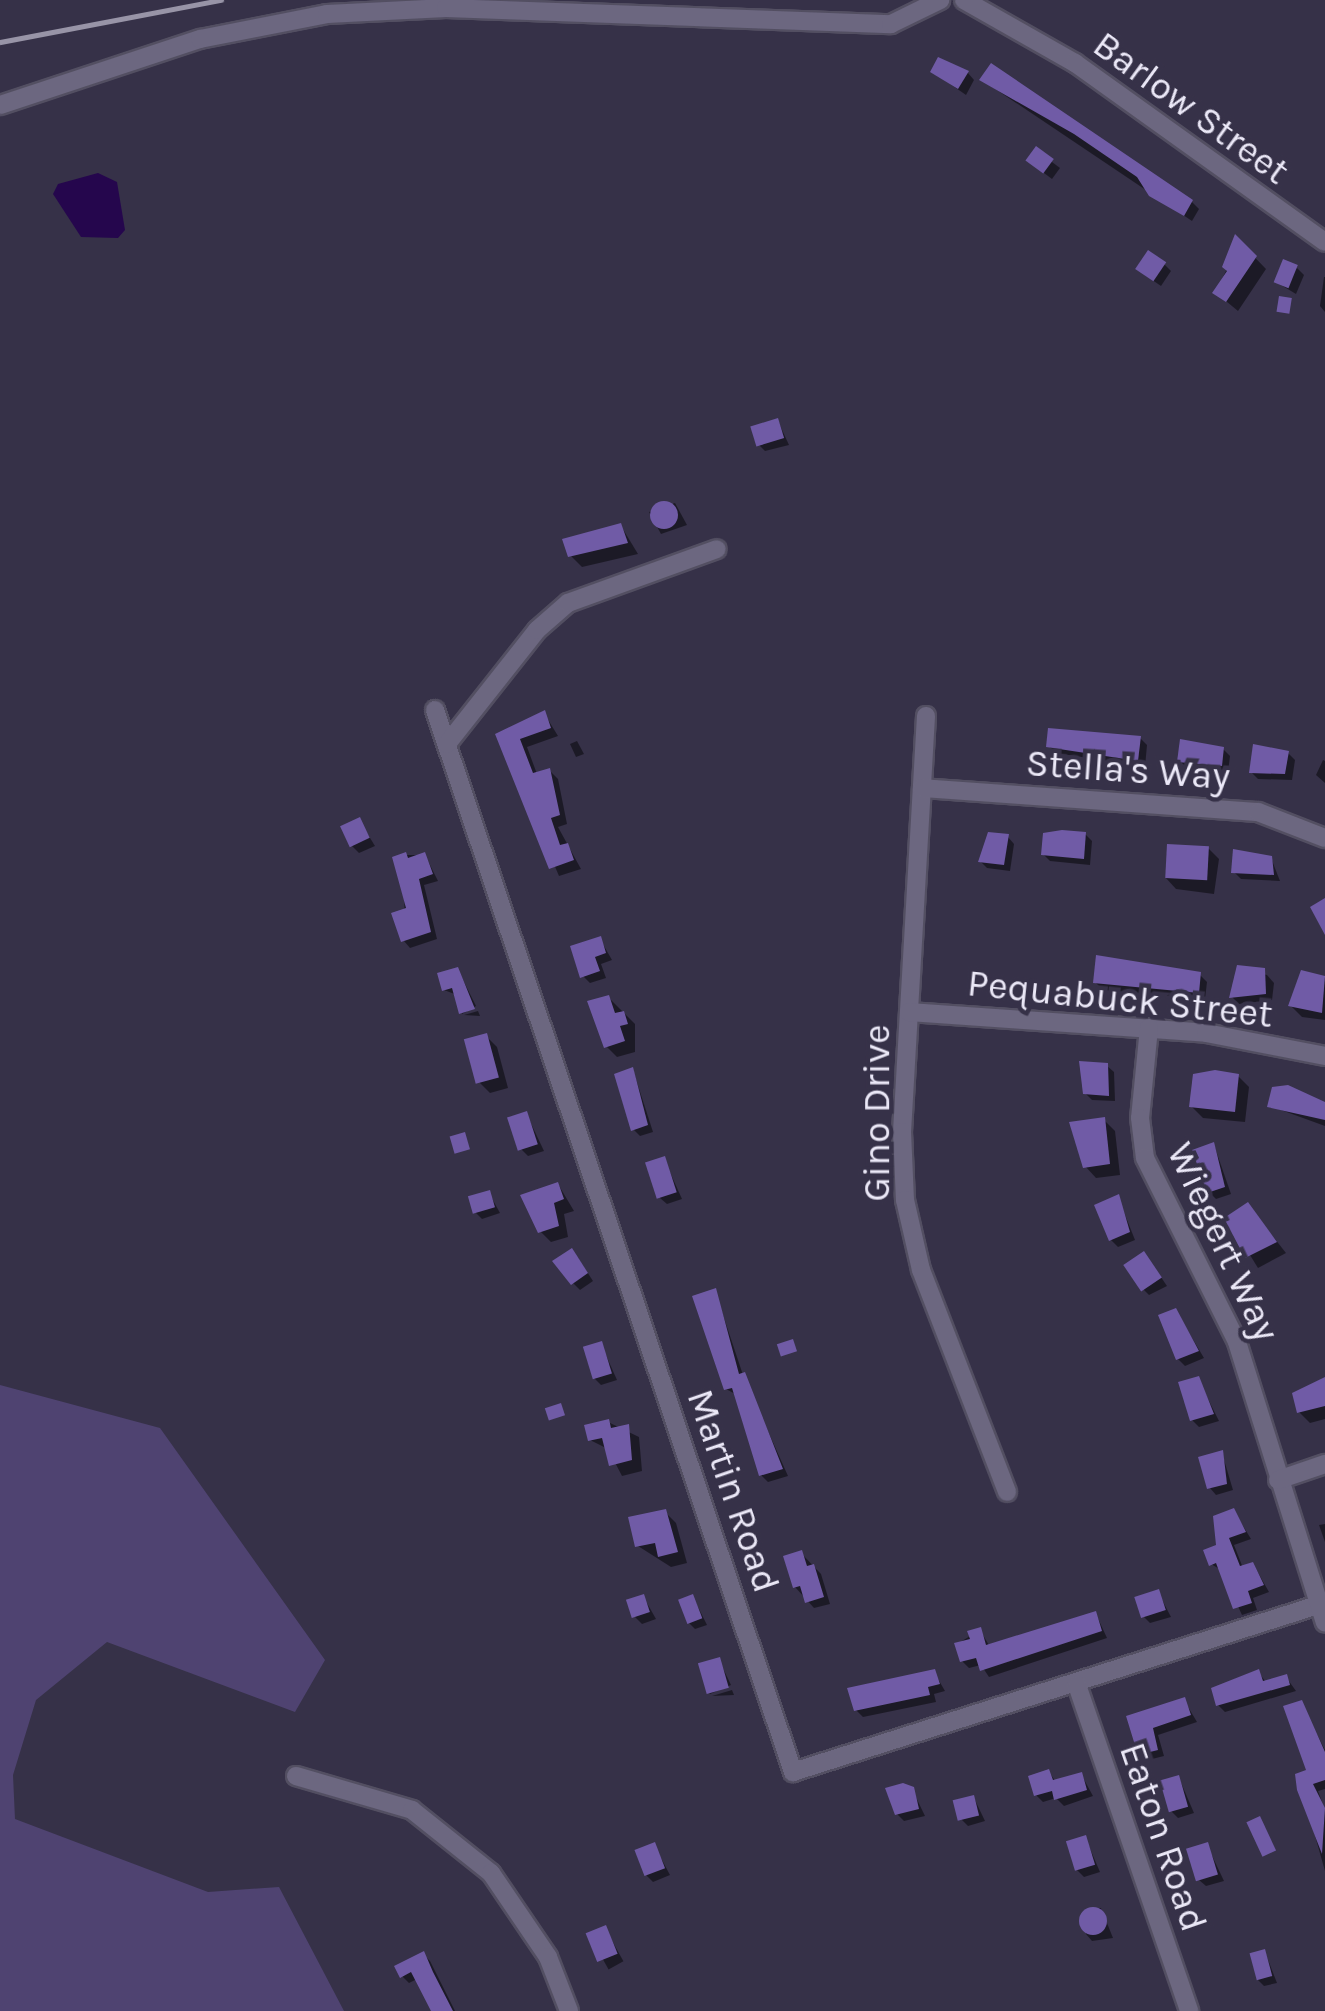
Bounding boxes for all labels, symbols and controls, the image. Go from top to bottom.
street label: Barlow Street [1084,22,1298,194]
street label: Stella's Way [1024,740,1232,800]
street label: Pequabuck Street [965,960,1275,1038]
street label: Gino Drive [854,1024,900,1202]
street label: Wiegert Way [1157,1135,1289,1349]
street label: Martin Road [677,1383,789,1599]
street label: Eaton Road [1109,1737,1217,1937]

